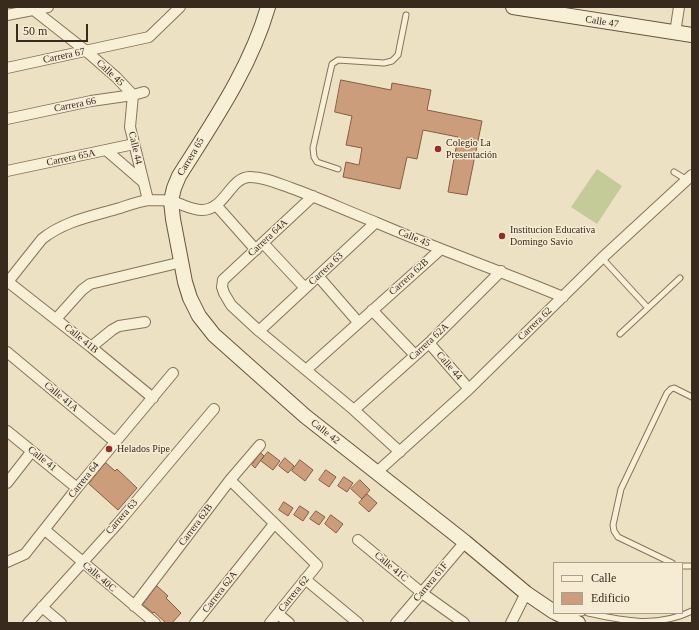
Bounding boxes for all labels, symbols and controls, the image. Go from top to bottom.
street label: Calle 47 [584,13,620,31]
scale bar [18,16,90,42]
text: 50 m [23,24,47,38]
street label: Carrera 67 [42,46,86,66]
street label: Calle 45 [94,57,126,89]
street label: Carrera 66 [53,95,97,115]
street label: Calle 44 [125,130,145,166]
street label: Carrera 65 [175,136,207,178]
place label: Colegio La Presentación [446,137,497,160]
marker: Colegio La Presentación [433,144,443,154]
street label: Carrera 65A [45,147,97,169]
street label: Carrera 64A [246,217,290,259]
place label: Institucion Educativa Domingo Savio [510,224,595,248]
street label: Calle 45 [396,226,432,250]
marker: Institucion Educativa Domingo Savio [497,231,507,241]
street label: Carrera 63 [306,250,346,288]
street label: Carrera 62B [387,256,431,298]
street label: Carrera 62 [516,305,554,343]
street label: Carrera 62A [407,321,451,363]
street label: Calle 41B [62,322,100,356]
street label: Calle 44 [433,349,465,383]
street label: Calle 41A [42,379,80,415]
street label: Calle 42 [308,417,342,447]
place label: Helados Pipe [117,443,170,455]
street label: Calle 41 [25,444,59,474]
marker: Helados Pipe [104,444,114,454]
street label: Carrera 64 [66,460,102,500]
street label: Carrera 63 [104,497,140,537]
street label: Carrera 62B [176,502,216,548]
street label: Calle 41C [372,549,410,585]
street label: Calle 40C [80,559,118,595]
street label: Carrera 61F [411,560,451,604]
legend [553,562,683,614]
street label: Carrera 62A [200,569,240,615]
text: Calle [591,571,616,585]
street label: Carrera 62 [276,574,312,614]
text: Edificio [591,591,630,605]

